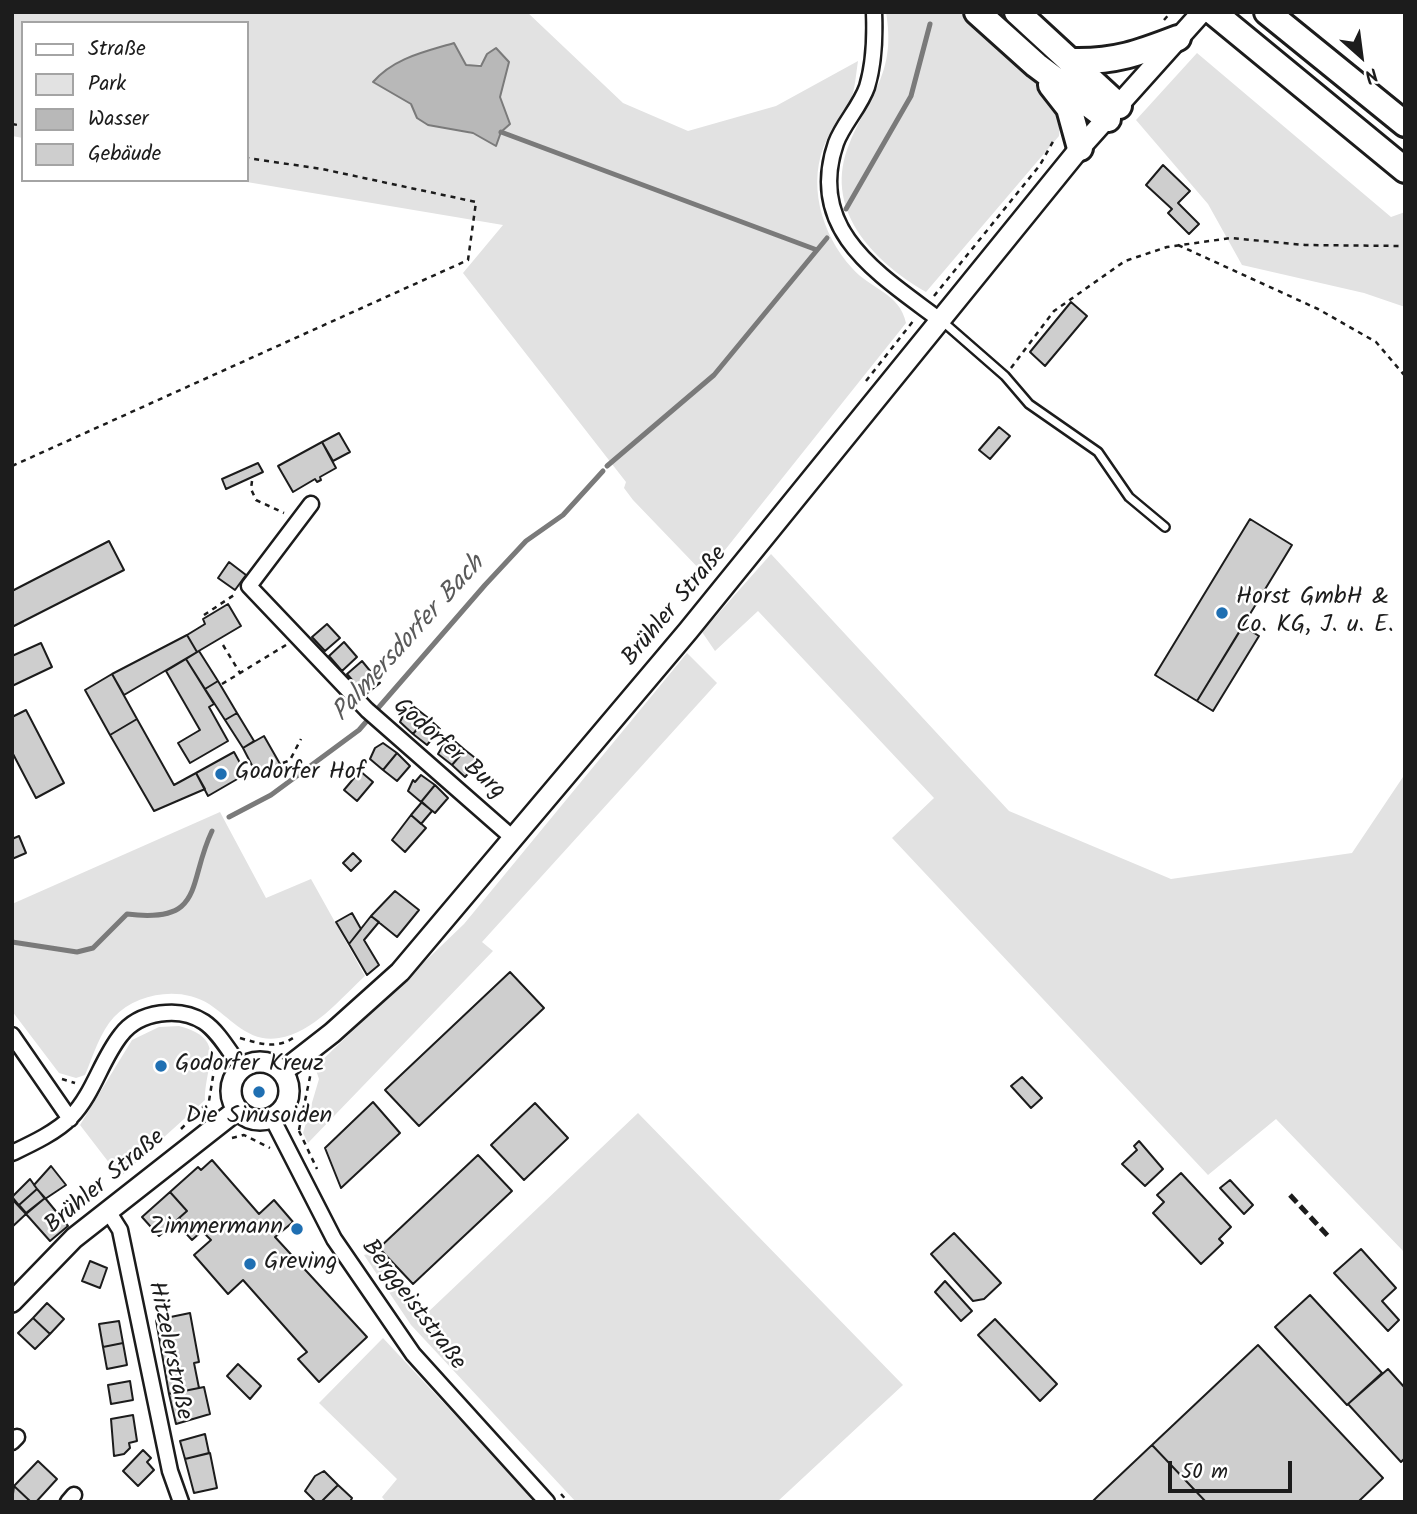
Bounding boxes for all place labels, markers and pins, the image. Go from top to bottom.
place label: Horst GmbH & Co. KG, J. u. E. [1236,585,1394,641]
marker: Horst GmbH & Co. KG, J. u. E. [1214,605,1230,621]
place label: Godorfer Hof [235,760,365,788]
marker: Godorfer Hof [213,766,229,782]
place label: Godorfer Kreuz [175,1052,324,1080]
marker: Godorfer Kreuz [153,1058,169,1074]
marker: Die Sinusoiden [251,1084,267,1100]
place label: Die Sinusoiden [186,1104,332,1132]
place label: Zimmermann [150,1215,283,1243]
marker: Zimmermann [289,1221,305,1237]
place label: Greving [264,1250,337,1278]
marker: Greving [242,1256,258,1272]

